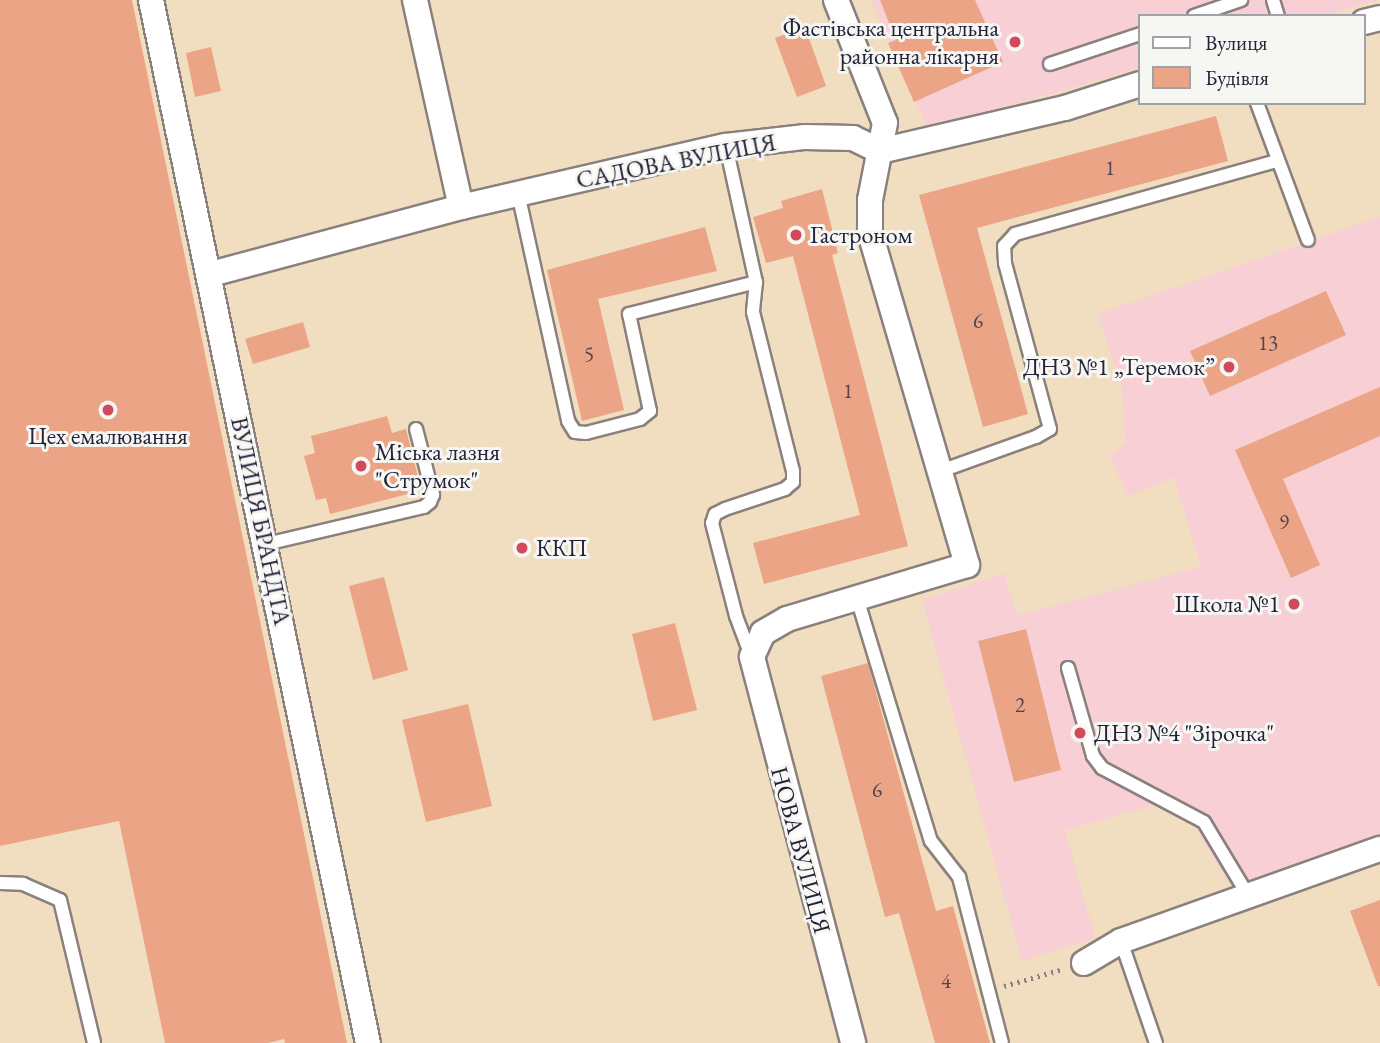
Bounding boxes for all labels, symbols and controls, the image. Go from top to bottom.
place label: Фастівська центральна районна лікарня [783,14,999,70]
legend [1138,14,1366,105]
text: Вулиця [1205,29,1267,56]
marker: Фастівська центральна районна лікарня [1005,32,1025,52]
text: Будівля [1205,64,1269,91]
street label: САДОВА ВУЛИЦЯ [574,128,778,194]
house number: 1 [1105,155,1115,181]
place label: Гастроном [810,221,912,249]
marker: Гастроном [788,227,804,243]
house number: 6 [973,308,983,334]
house number: 13 [1258,330,1278,356]
house number: 5 [584,341,594,367]
place label: ДНЗ №1 „Теремок” [1023,353,1215,381]
marker: ДНЗ №1 „Теремок” [1221,359,1237,375]
house number: 1 [843,378,853,404]
marker: Цех емалювання [100,402,116,418]
street label: ВУЛИЦЯ БРАНДТА [225,414,297,628]
place label: Цех емалювання [28,422,188,450]
place label: Міська лазня "Струмок" [375,438,500,494]
marker: Міська лазня "Струмок" [353,458,369,474]
house number: 9 [1279,509,1289,535]
place label: ККП [536,534,588,562]
marker: ККП [514,540,530,556]
place label: Школа №1 [1175,590,1280,618]
marker: Школа №1 [1286,596,1302,612]
house number: 2 [1015,692,1025,718]
place label: ДНЗ №4 "Зірочка" [1094,719,1274,747]
marker: ДНЗ №4 "Зірочка" [1072,725,1088,741]
street label: НОВА ВУЛИЦЯ [765,763,837,937]
house number: 6 [872,777,882,803]
house number: 4 [941,968,951,994]

